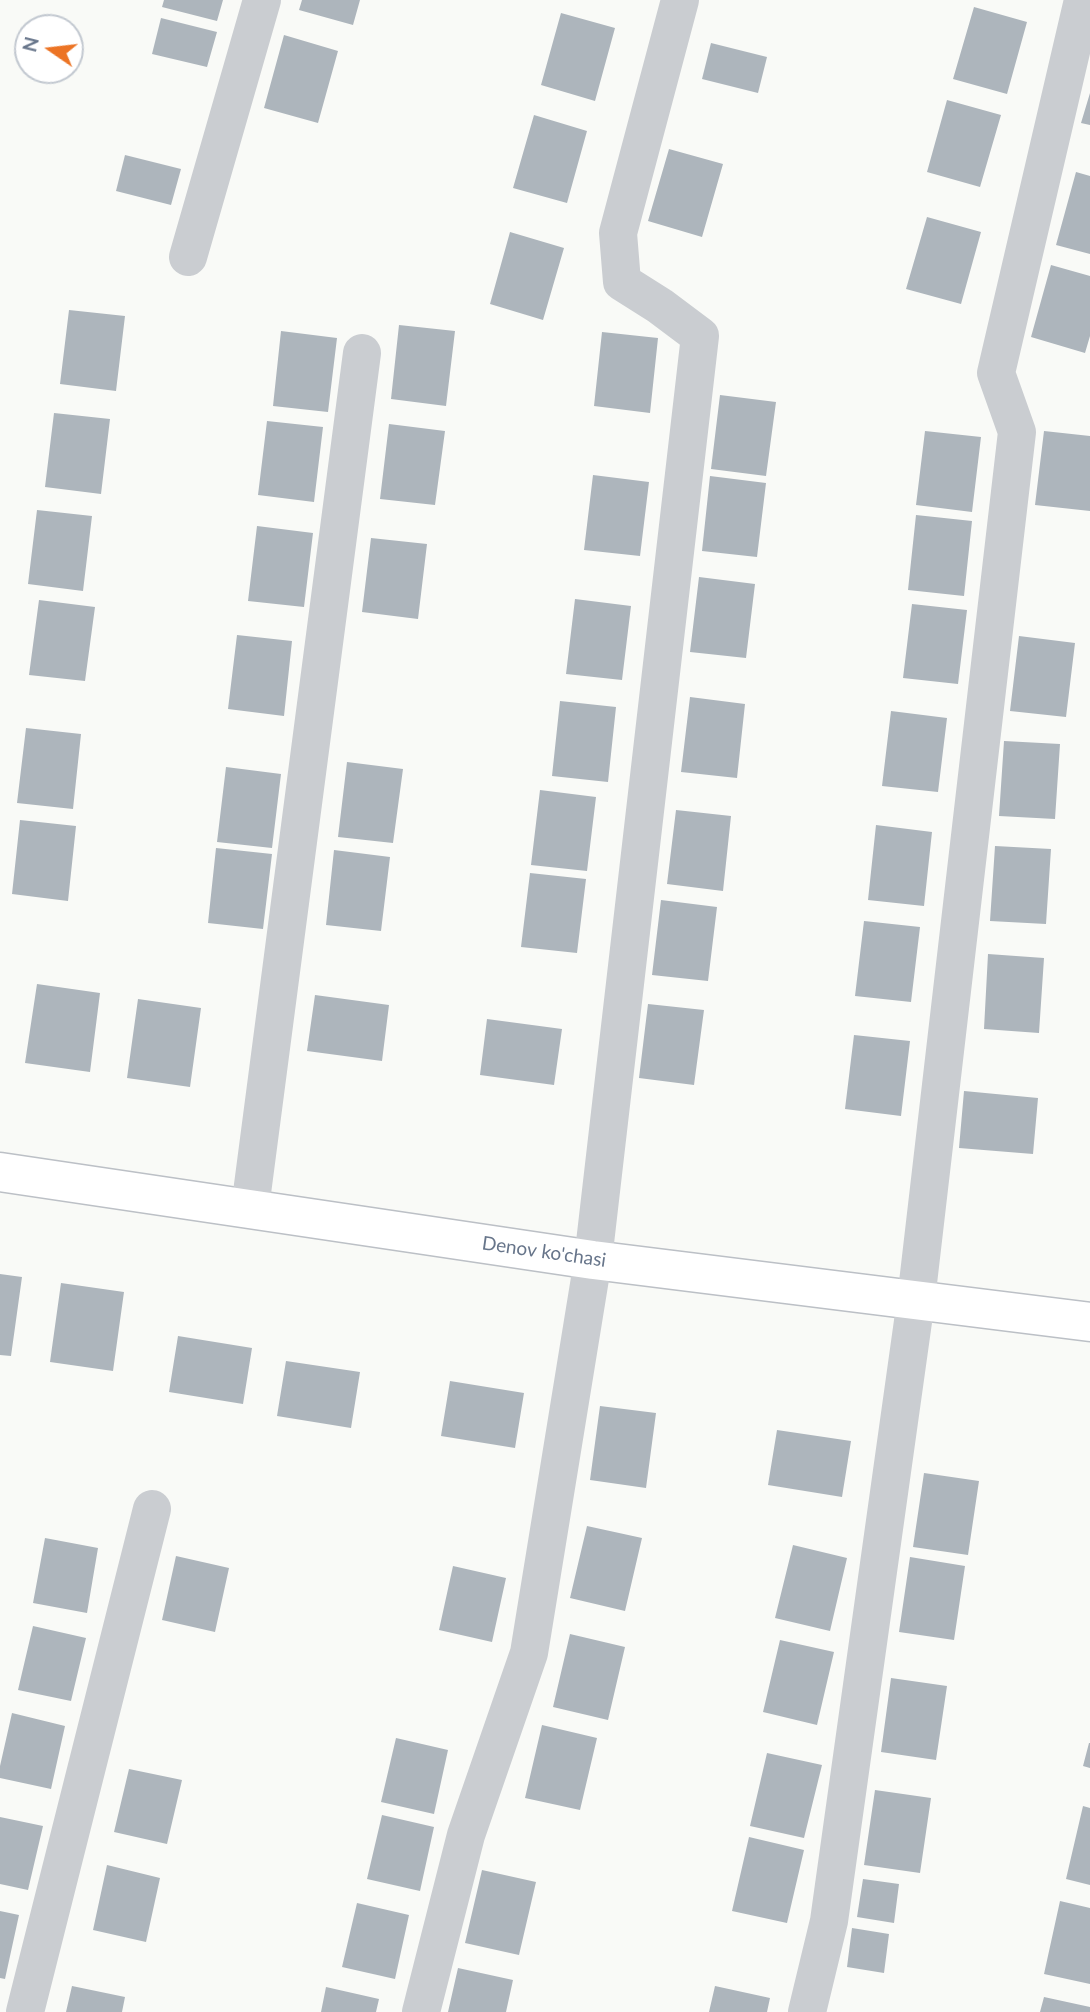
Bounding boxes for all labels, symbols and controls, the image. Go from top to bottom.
north arrow [14,14,84,84]
text: N [17,34,43,54]
street label: Denov ko'chasi [481,1232,607,1272]

